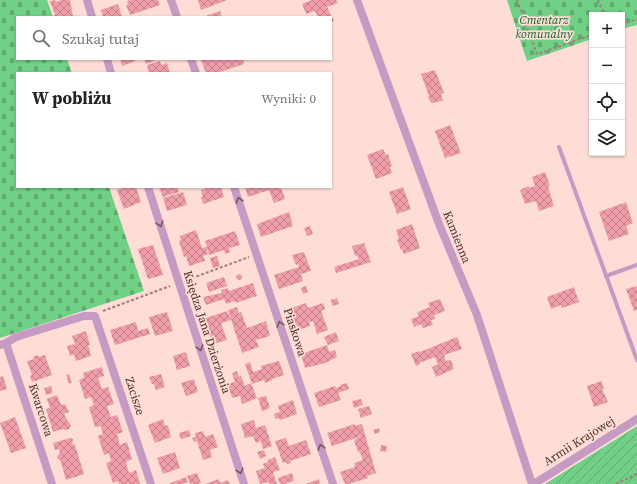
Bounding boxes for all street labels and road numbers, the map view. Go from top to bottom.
street label: Kamienna [439,208,475,266]
street label: Księdza Jana Dzierżonia [180,269,235,396]
street label: Piaskowa [280,306,311,359]
street label: Zacisze [121,375,149,417]
street label: Kwarcowa [25,381,57,439]
street label: Armii Krajowej [540,413,618,469]

